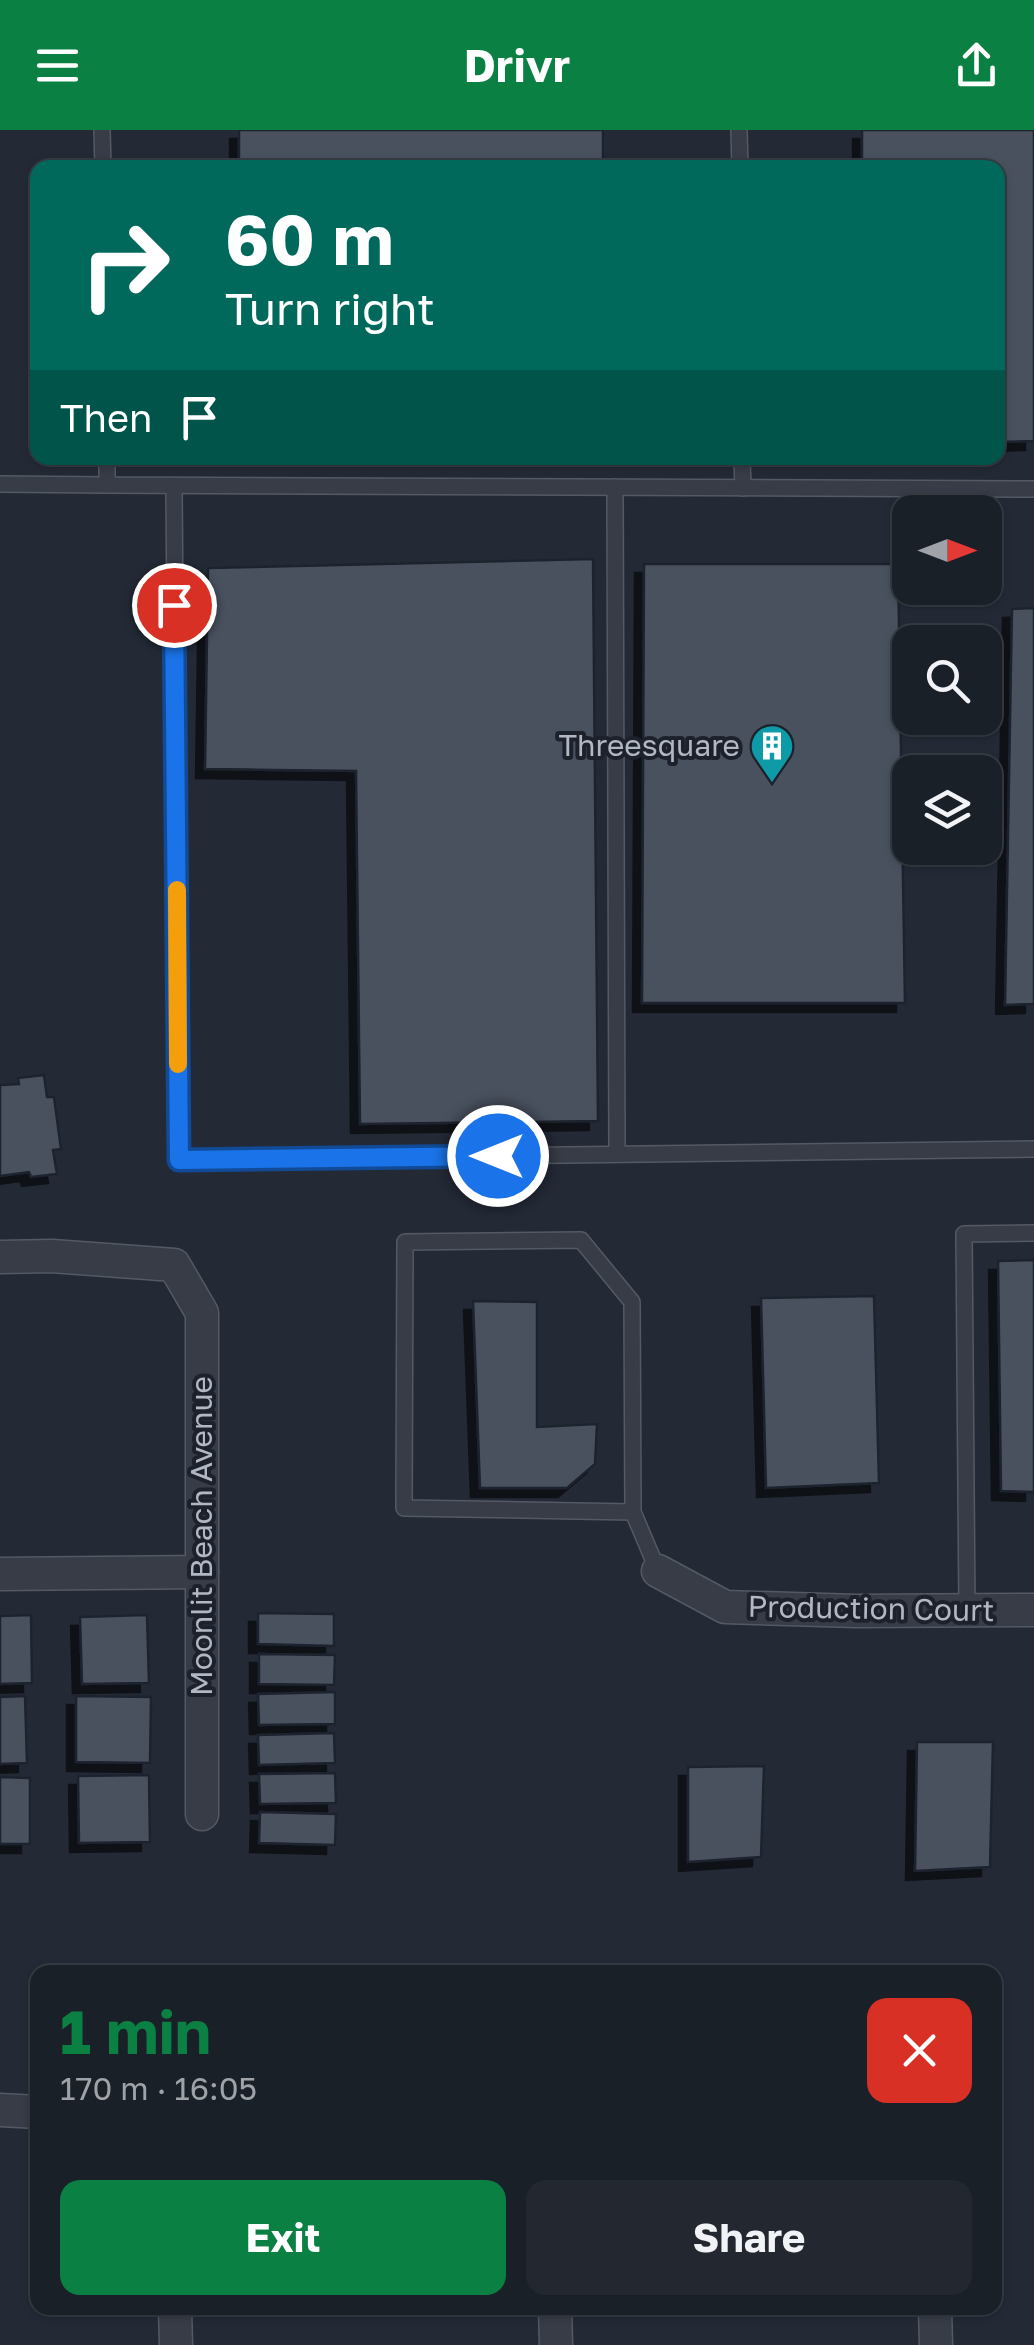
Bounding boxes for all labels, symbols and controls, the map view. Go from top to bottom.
icon: menu [30,38,85,93]
text: Drivr [464,38,570,92]
icon: share [949,38,1004,93]
text: 60 m [225,196,394,280]
icon: right [60,200,190,330]
text: Turn right [225,281,435,335]
icon: arrive [172,390,227,445]
text: Then [60,395,152,440]
north arrow [892,495,1002,605]
map controls [892,495,1002,865]
pin [132,563,217,648]
icon: arrive [147,578,202,633]
button: search [892,625,1002,735]
building icon: Threesquare [749,723,795,784]
place label: Threesquare [559,727,740,763]
button: layers [892,755,1002,865]
position arrow [446,1104,550,1208]
street label: Moonlit Beach Avenue [183,1376,219,1696]
street label: Production Court [747,1588,995,1628]
text: 1 min [60,1995,211,2067]
button: close [867,1998,972,2103]
text: 170 m · 16:05 [60,2069,257,2107]
button: Exit [60,2180,506,2295]
button: Share [526,2180,972,2295]

